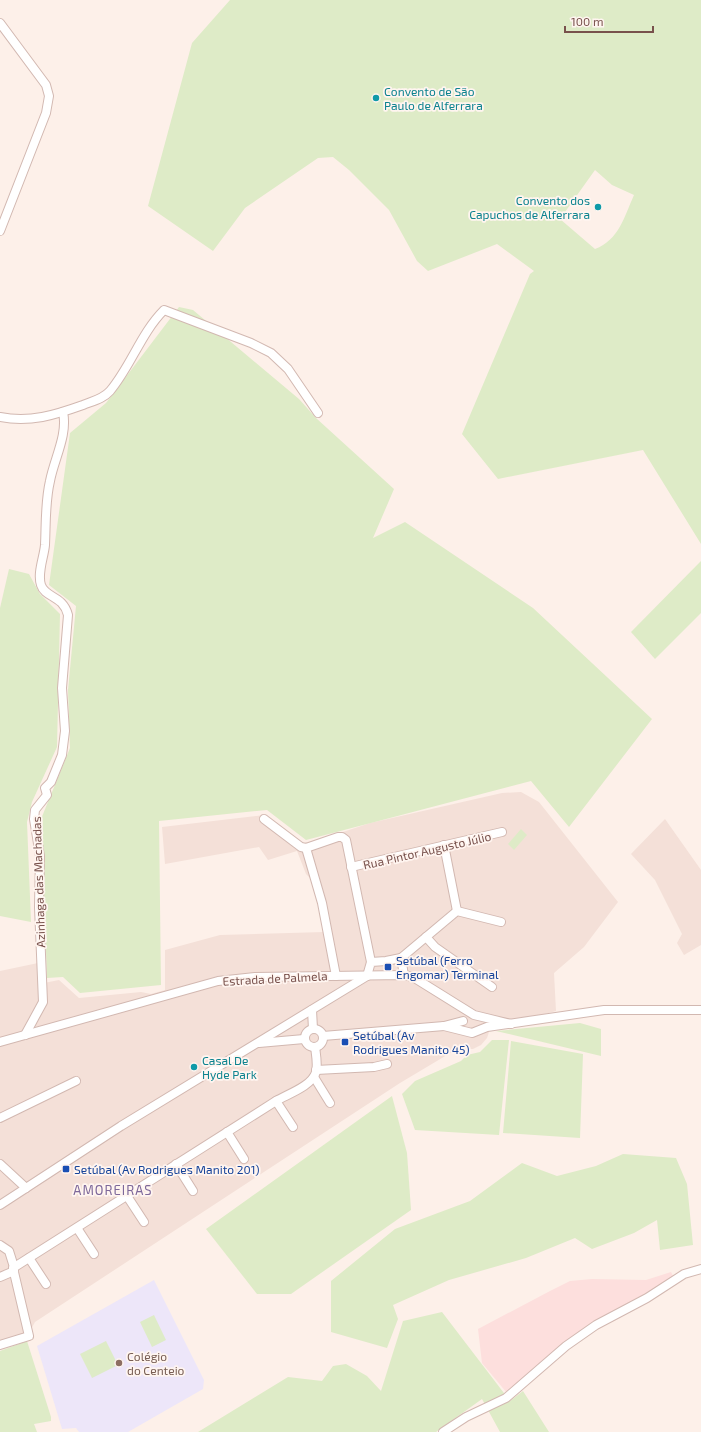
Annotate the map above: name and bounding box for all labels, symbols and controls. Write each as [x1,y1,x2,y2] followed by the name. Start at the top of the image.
[565,8,653,34] scale bar
[571,14,603,28] text: 100 m
[384,84,483,112] place label: Convento de São Paulo de Alferrara
[371,93,381,103] marker: Convento de São Paulo de Alferrara
[469,193,590,221] place label: Convento dos Capuchos de Alferrara
[593,202,603,212] marker: Convento dos Capuchos de Alferrara
[29,816,47,948] street label: Azinhaga das Machadas
[362,828,493,872] street label: Rua Pintor Augusto Júlio
[396,953,499,981] place label: Setúbal (Ferro Engomar) Terminal
[383,962,393,972] marker: Setúbal (Ferro Engomar) Terminal
[222,968,328,988] street label: Estrada de Palmela
[353,1028,470,1056] place label: Setúbal (Av Rodrigues Manito 45)
[340,1037,350,1047] marker: Setúbal (Av Rodrigues Manito 45)
[202,1053,257,1081] place label: Casal De Hyde Park
[189,1062,199,1072] marker: Casal De Hyde Park
[74,1162,260,1176] place label: Setúbal (Av Rodrigues Manito 201)
[61,1164,71,1174] marker: Setúbal (Av Rodrigues Manito 201)
[73,1182,153,1198] district label: AMOREIRAS
[127,1349,185,1377] place label: Colégio do Centeio
[114,1358,124,1368] marker: Colégio do Centeio

